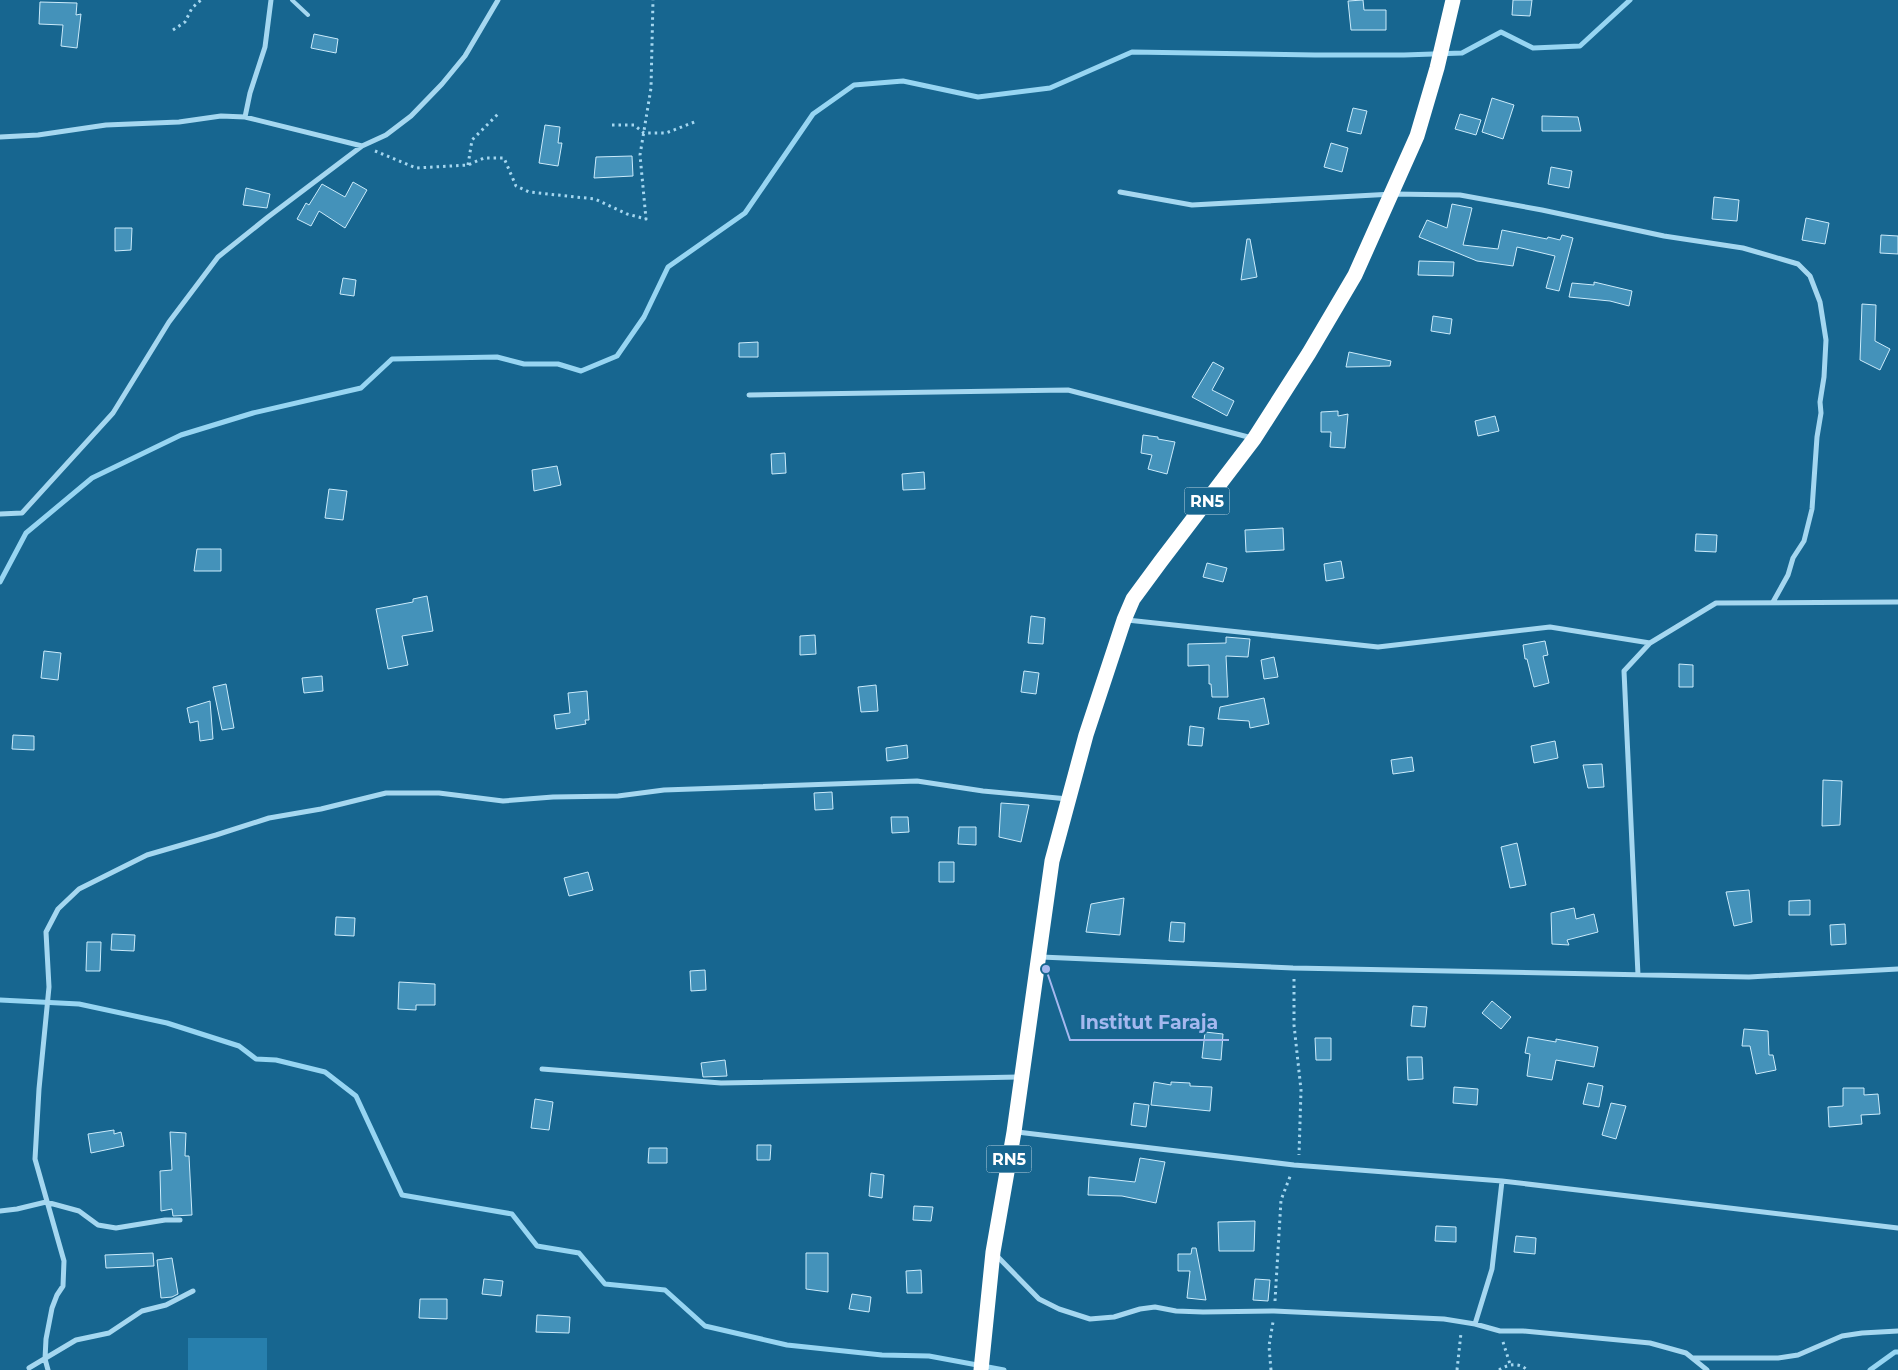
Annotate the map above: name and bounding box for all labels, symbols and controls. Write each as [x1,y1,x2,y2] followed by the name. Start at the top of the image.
[1184,488,1230,514] road number: RN5
[1070,1006,1229,1040] callout: Institut Faraja
[1080,1011,1218,1034] text: Institut Faraja
[986,1146,1032,1172] road number: RN5

